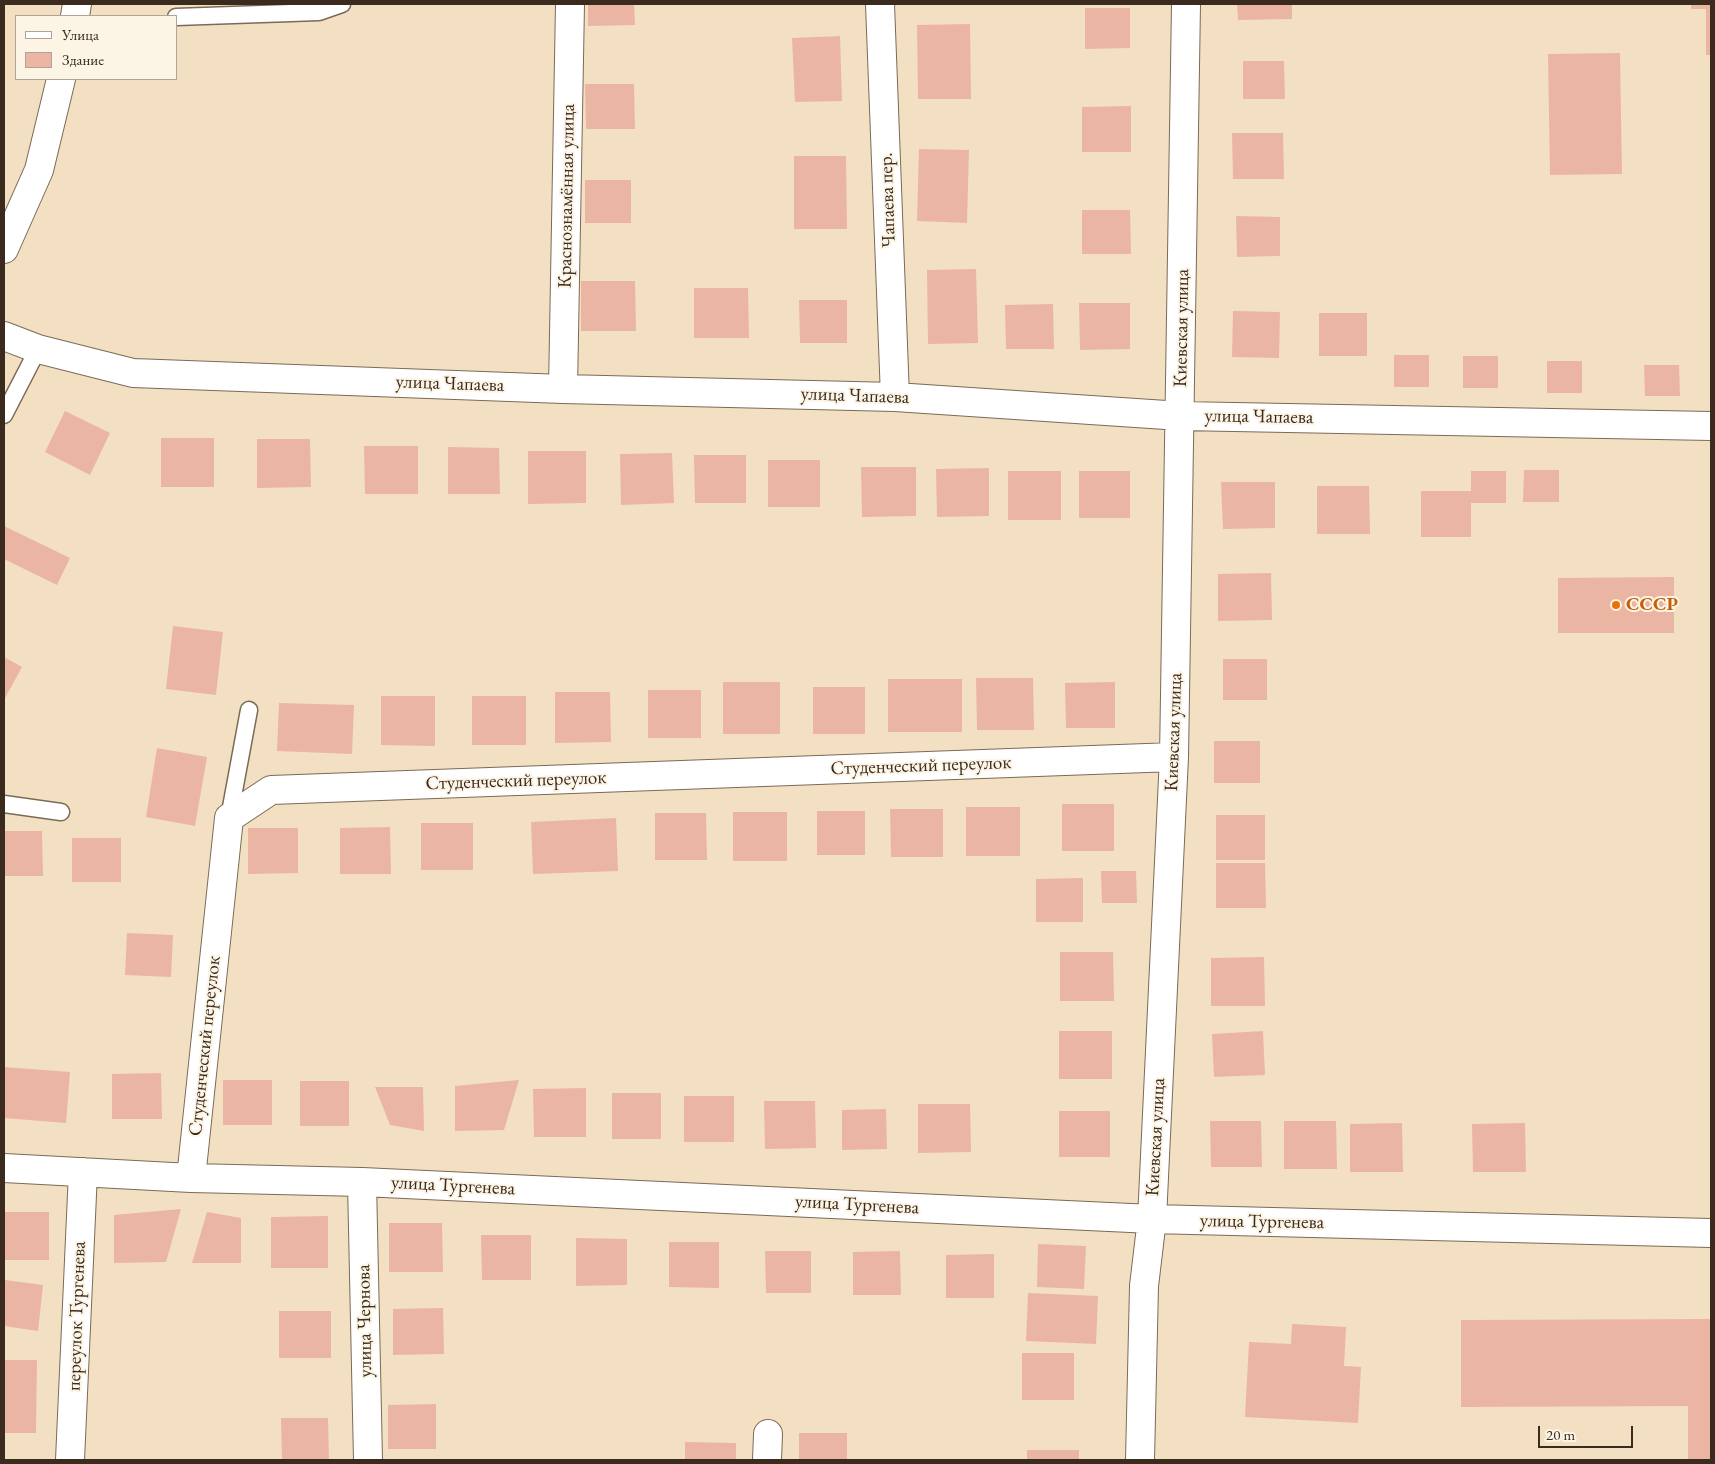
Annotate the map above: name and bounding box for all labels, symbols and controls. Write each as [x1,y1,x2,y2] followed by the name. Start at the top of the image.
[15,15,178,80] legend
[62,25,99,44] text: Улица
[62,50,104,69] text: Здание
[554,104,580,288] street label: Краснознамённая улица
[875,152,901,248] street label: Чапаева пер.
[1170,269,1194,387] street label: Киевская улица
[395,371,505,397] street label: улица Чапаева
[800,383,910,409] street label: улица Чапаева
[1204,405,1314,429] street label: улица Чапаева
[1626,594,1678,616] place label: СССР
[1610,599,1622,611] marker: СССР
[1161,672,1187,792] street label: Киевская улица
[830,751,1012,781] street label: Студенческий переулок
[425,766,607,796] street label: Студенческий переулок
[184,955,226,1137] street label: Студенческий переулок
[1142,1077,1170,1197] street label: Киевская улица
[390,1171,516,1201] street label: улица Тургенева
[794,1190,920,1220] street label: улица Тургенева
[1200,1210,1324,1234] street label: улица Тургенева
[63,1241,91,1391] street label: переулок Тургенева
[353,1264,377,1378] street label: улица Чернова
[1540,1416,1635,1448] scale bar
[1546,1425,1575,1444] text: 20 m

